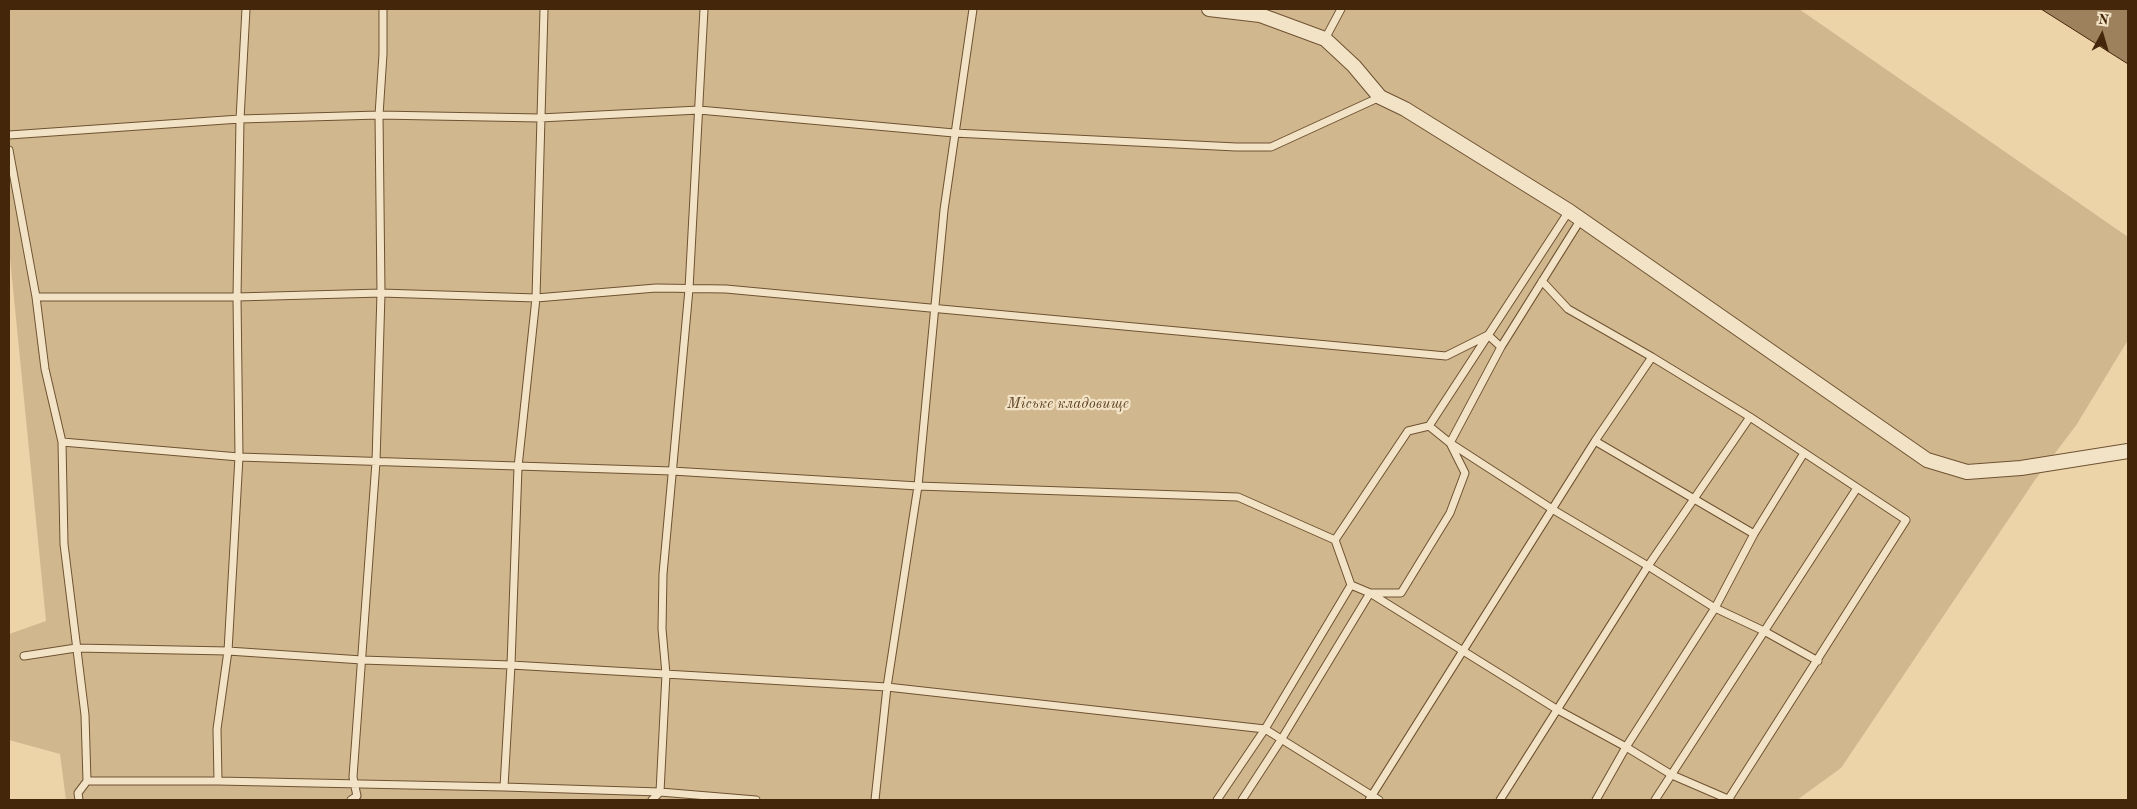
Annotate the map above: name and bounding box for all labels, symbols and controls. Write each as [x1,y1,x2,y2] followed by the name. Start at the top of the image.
[2077,10,2127,60] north arrow
[2098,13,2110,28] text: N
[1007,395,1129,413] park label: Міське кладовище

